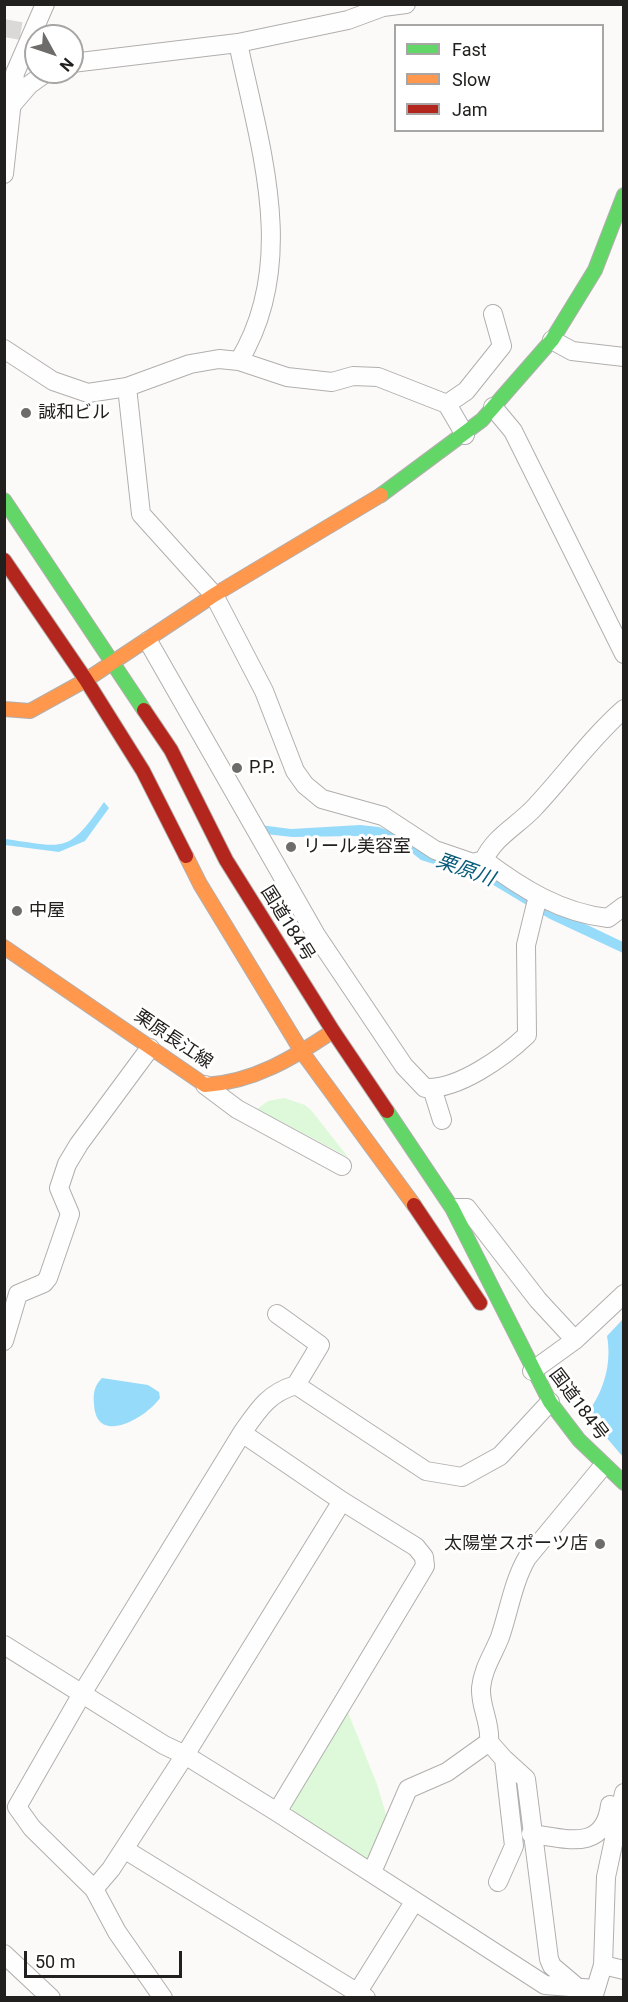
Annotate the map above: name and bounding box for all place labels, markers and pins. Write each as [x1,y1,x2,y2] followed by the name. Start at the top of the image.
[38,402,110,424] place label: 誠和ビル
[19,406,33,420] marker: 誠和ビル
[249,757,276,779] place label: P.P.
[230,761,244,775] marker: P.P.
[303,836,411,858] place label: リール美容室
[284,840,298,854] marker: リール美容室
[29,900,65,922] place label: 中屋
[10,904,24,918] marker: 中屋
[444,1533,588,1555] place label: 太陽堂スポーツ店
[593,1537,607,1551] marker: 太陽堂スポーツ店

